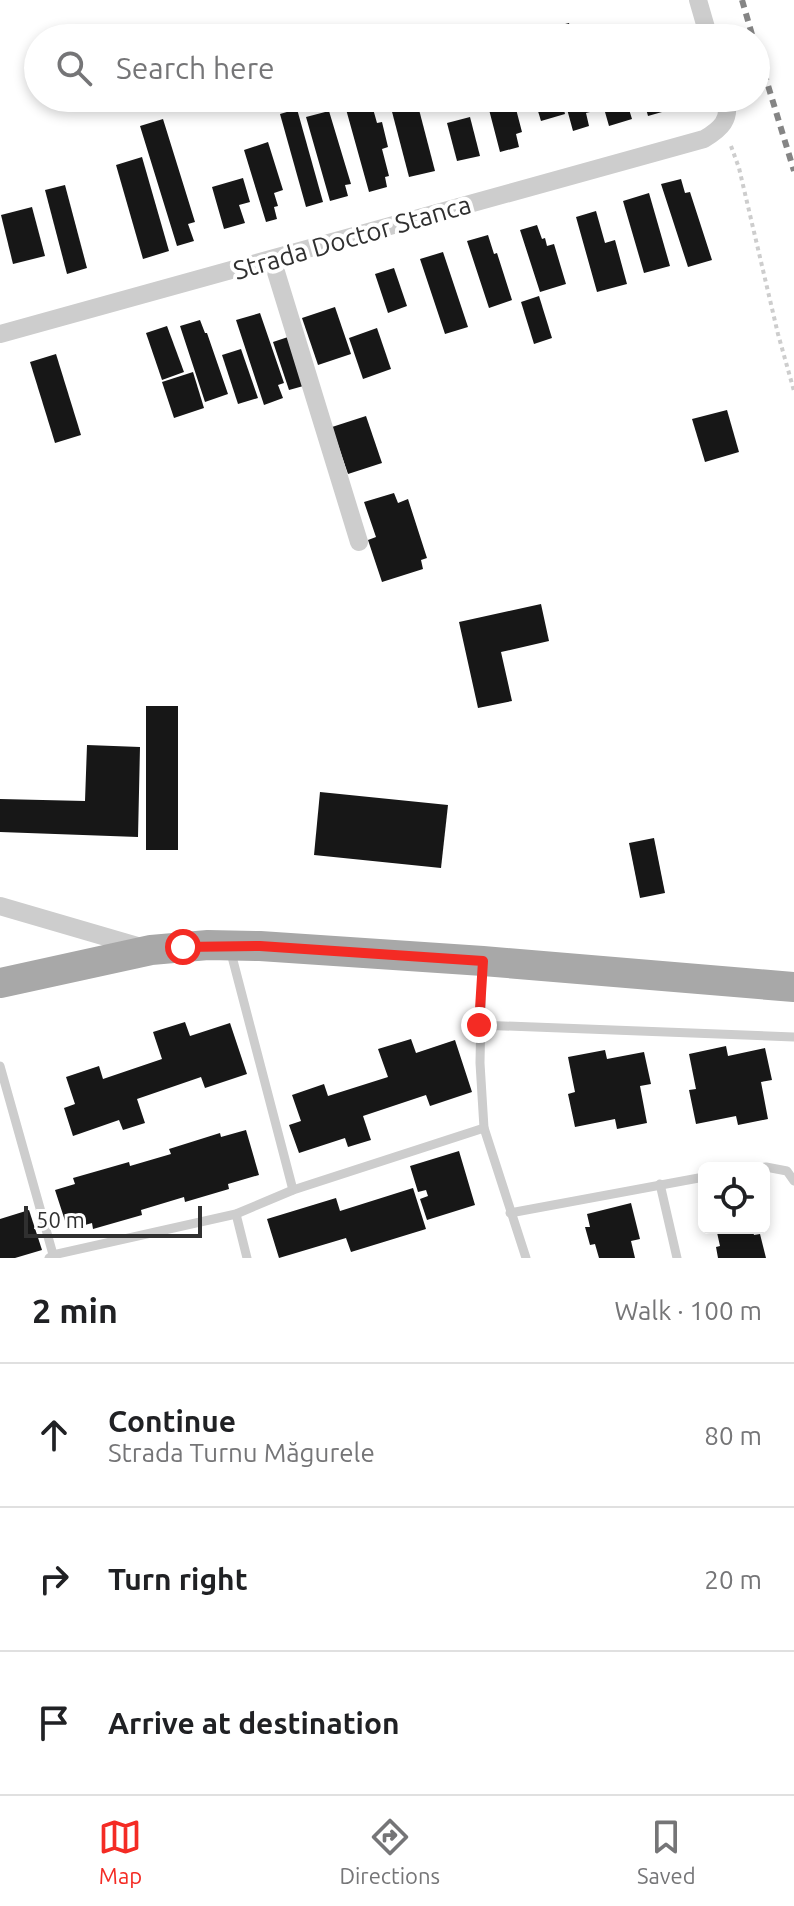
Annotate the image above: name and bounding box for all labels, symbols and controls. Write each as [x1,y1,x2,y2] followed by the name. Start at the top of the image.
[24,24,770,112] search box
[52,46,96,90] icon: search
[116,51,275,85] text: Search here
[230,189,474,285] street label: Strada Doctor Stanca
[165,929,201,965] route start
[461,1007,497,1043] route end
[698,1162,770,1234] map controls
[698,1162,770,1234] button: locate
[24,1202,202,1238] scale bar
[36,1207,85,1232] text: 50 m
[32,1291,118,1329] text: 2 min
[614,1296,762,1325] text: Walk · 100 m
[108,1404,236,1438] text: Continue
[32,1413,76,1457] icon: ahead
[704,1421,762,1450] text: 80 m
[108,1438,375,1467] text: Strada Turnu Măgurele
[32,1557,76,1601] icon: right
[108,1562,248,1596] text: Turn right
[704,1565,762,1594] text: 20 m
[32,1701,76,1745] icon: arrive
[108,1706,400,1740] text: Arrive at destination
[98,1815,142,1888] tab: Map
[339,1815,440,1888] tab: Directions
[637,1815,696,1888] tab: Saved

